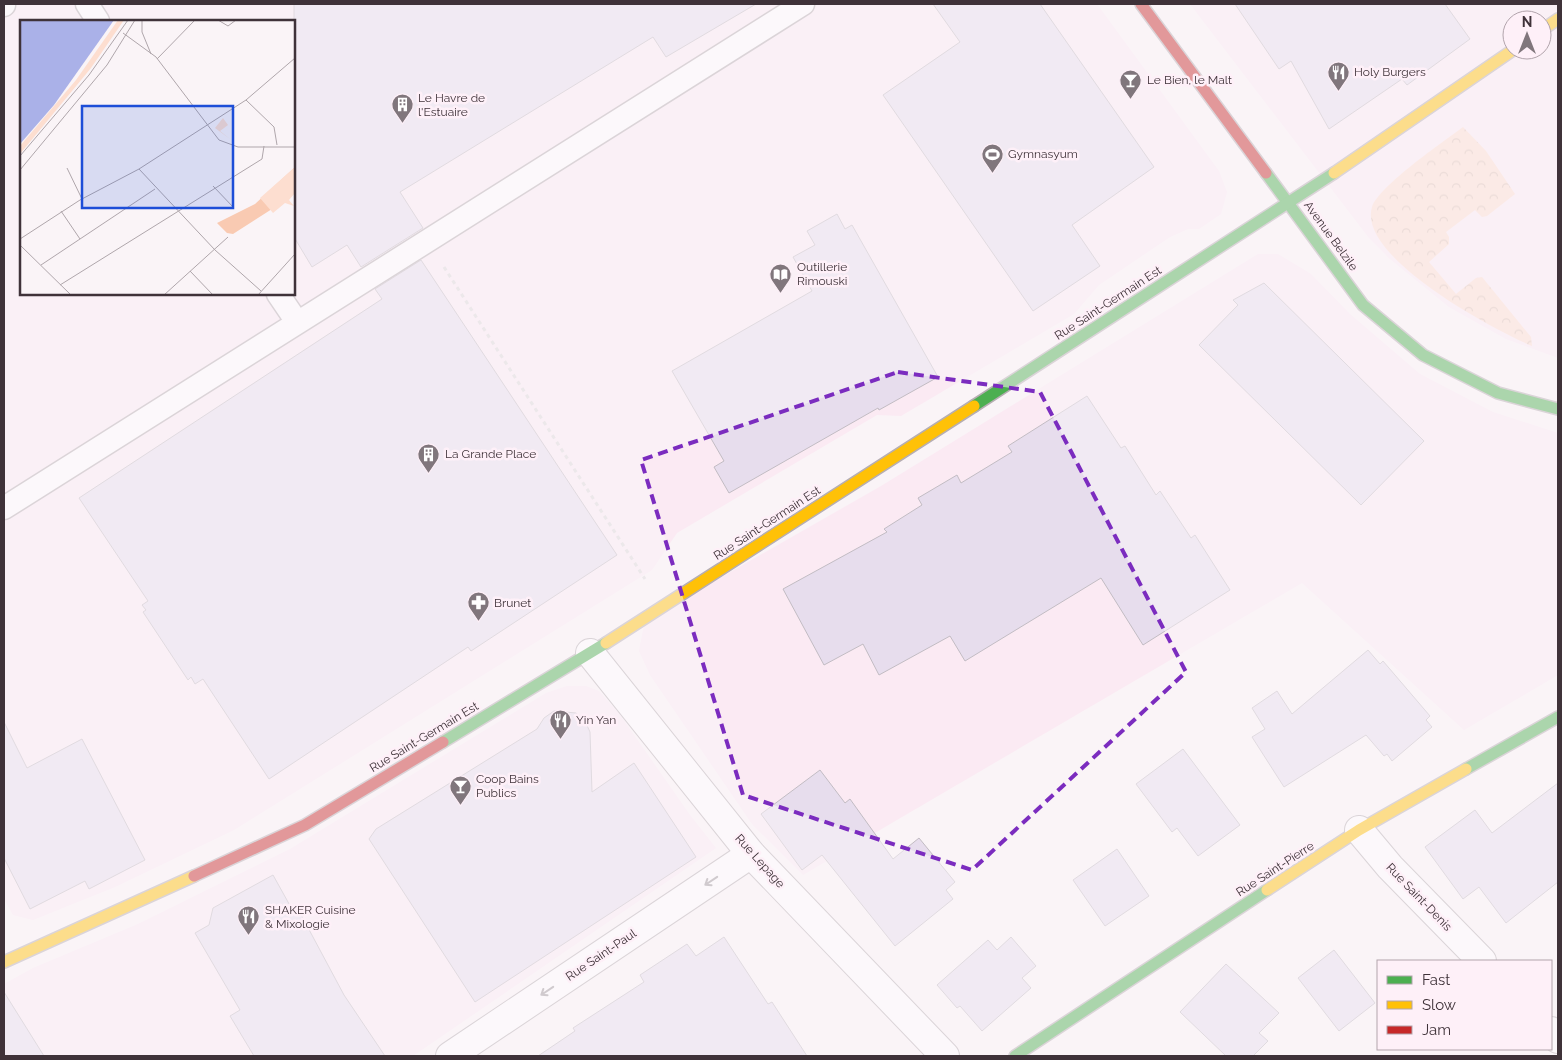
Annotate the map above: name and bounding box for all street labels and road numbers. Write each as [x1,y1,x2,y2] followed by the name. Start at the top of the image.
[1301,199,1361,273] street label: Avenue Belzile
[1052,263,1164,343] street label: Rue Saint-Germain Est
[711,483,823,563] street label: Rue Saint-Germain Est
[367,699,481,775] street label: Rue Saint-Germain Est
[732,831,788,891] street label: Rue Lepage
[1234,839,1316,899] street label: Rue Saint-Pierre
[1383,860,1455,934] street label: Rue Saint-Denis
[563,926,639,984] street label: Rue Saint-Paul

